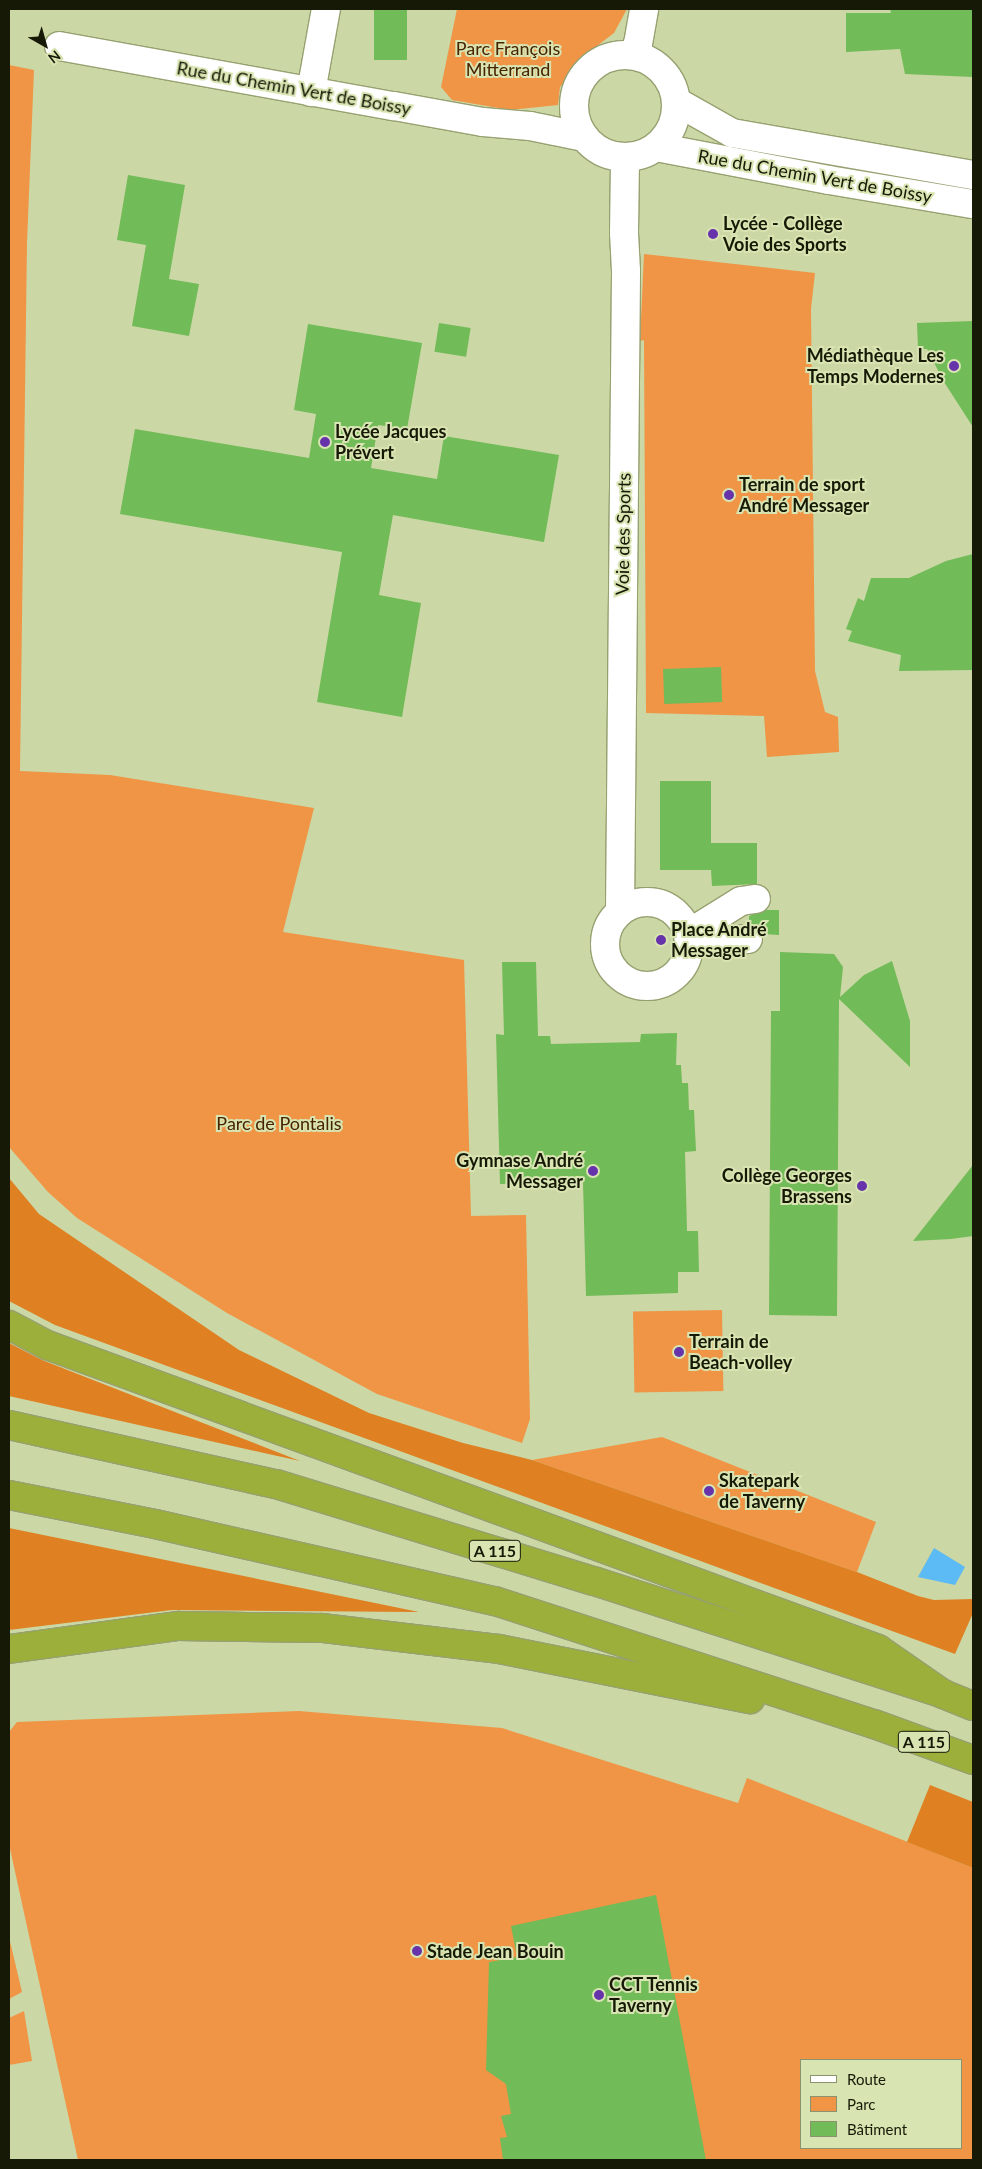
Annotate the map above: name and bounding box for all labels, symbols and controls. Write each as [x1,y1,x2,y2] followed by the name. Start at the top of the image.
[20,20,70,70] north arrow
[456,38,560,80] park label: Parc François Mitterrand
[45,47,64,67] text: N
[175,57,413,119] street label: Rue du Chemin Vert de Boissy
[696,145,934,207] street label: Rue du Chemin Vert de Boissy
[723,213,847,255] place label: Lycée - Collège Voie des Sports
[707,228,719,240] marker: Lycée - Collège Voie des Sports
[807,345,944,388] place label: Médiathèque Les Temps Modernes
[948,360,960,372] marker: Médiathèque Les Temps Modernes
[335,421,447,464] place label: Lycée Jacques Prévert
[319,436,331,448] marker: Lycée Jacques Prévert
[611,473,635,595] street label: Voie des Sports
[739,474,869,516] place label: Terrain de sport André Messager
[723,489,735,501] marker: Terrain de sport André Messager
[671,919,767,962] place label: Place André Messager
[655,934,667,946] marker: Place André Messager
[216,1112,342,1134] park label: Parc de Pontalis
[456,1150,583,1192] place label: Gymnase André Messager
[587,1165,599,1177] marker: Gymnase André Messager
[722,1165,852,1208] place label: Collège Georges Brassens
[856,1180,868,1192] marker: Collège Georges Brassens
[689,1331,792,1374] place label: Terrain de Beach-volley
[673,1346,685,1358] marker: Terrain de Beach-volley
[719,1470,806,1512] place label: Skatepark de Taverny
[703,1485,715,1497] marker: Skatepark de Taverny
[468,1538,522,1564] road number: A 115
[896,1728,952,1755] road number: A 115
[427,1940,564,1962] place label: Stade Jean Bouin
[411,1945,423,1957] marker: Stade Jean Bouin
[609,1974,699,2016] place label: CCT Tennis Taverny
[593,1989,605,2001] marker: CCT Tennis Taverny
[800,2059,962,2149] legend
[847,2070,886,2088] text: Route
[847,2095,876,2113] text: Parc
[847,2120,907,2138] text: Bâtiment

